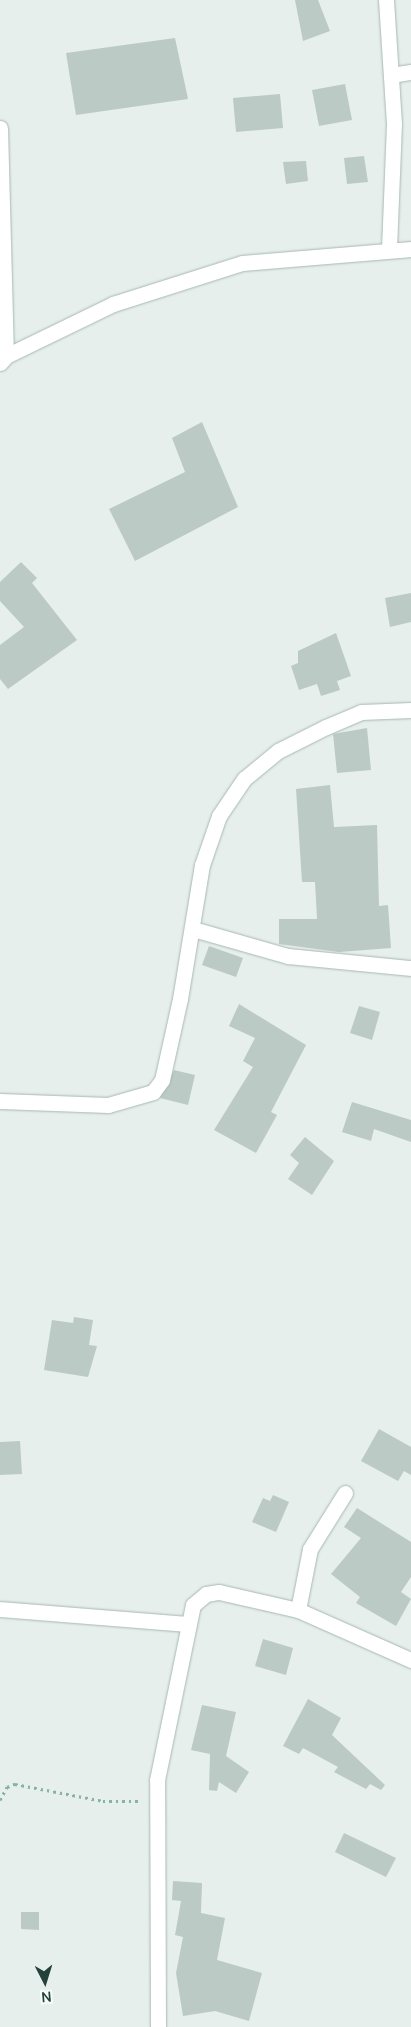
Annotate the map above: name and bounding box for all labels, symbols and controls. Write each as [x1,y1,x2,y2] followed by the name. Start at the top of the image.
[20,1957,70,2007] north arrow
[41,1988,52,2007] text: N

